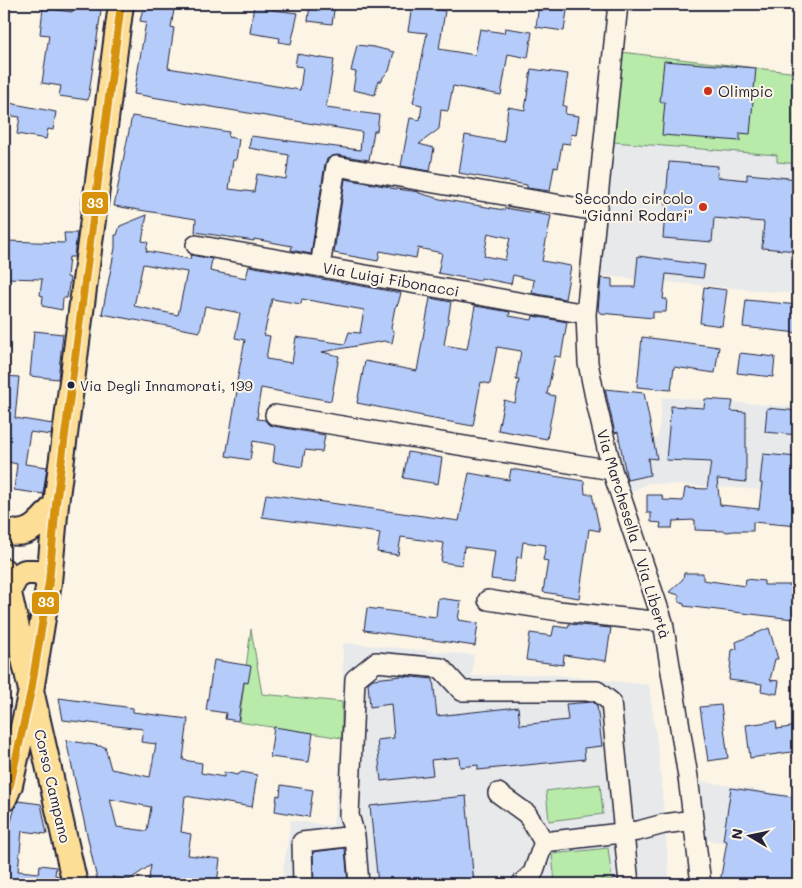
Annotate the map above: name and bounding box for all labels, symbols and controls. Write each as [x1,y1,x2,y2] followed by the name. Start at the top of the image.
[718,81,773,101] place label: Olimpic
[702,85,714,97] marker: Olimpic
[575,188,693,225] place label: Secondo circolo "Gianni Rodari"
[81,191,109,215] line badge: 33
[87,193,103,212] text: 33
[697,201,709,213] marker: Secondo circolo "Gianni Rodari"
[321,257,461,301] street label: Via Luigi Fibonacci
[80,376,253,395] place label: Via Degli Innamorati, 199
[66,380,76,390] marker: Via Degli Innamorati, 199
[593,427,675,641] street label: Via Marchesella / Via Libertà
[31,591,60,615] line badge: 33
[38,592,54,611] text: 33
[30,727,76,845] street label: Corso Campano
[724,810,774,860] north arrow
[726,827,747,841] text: N

